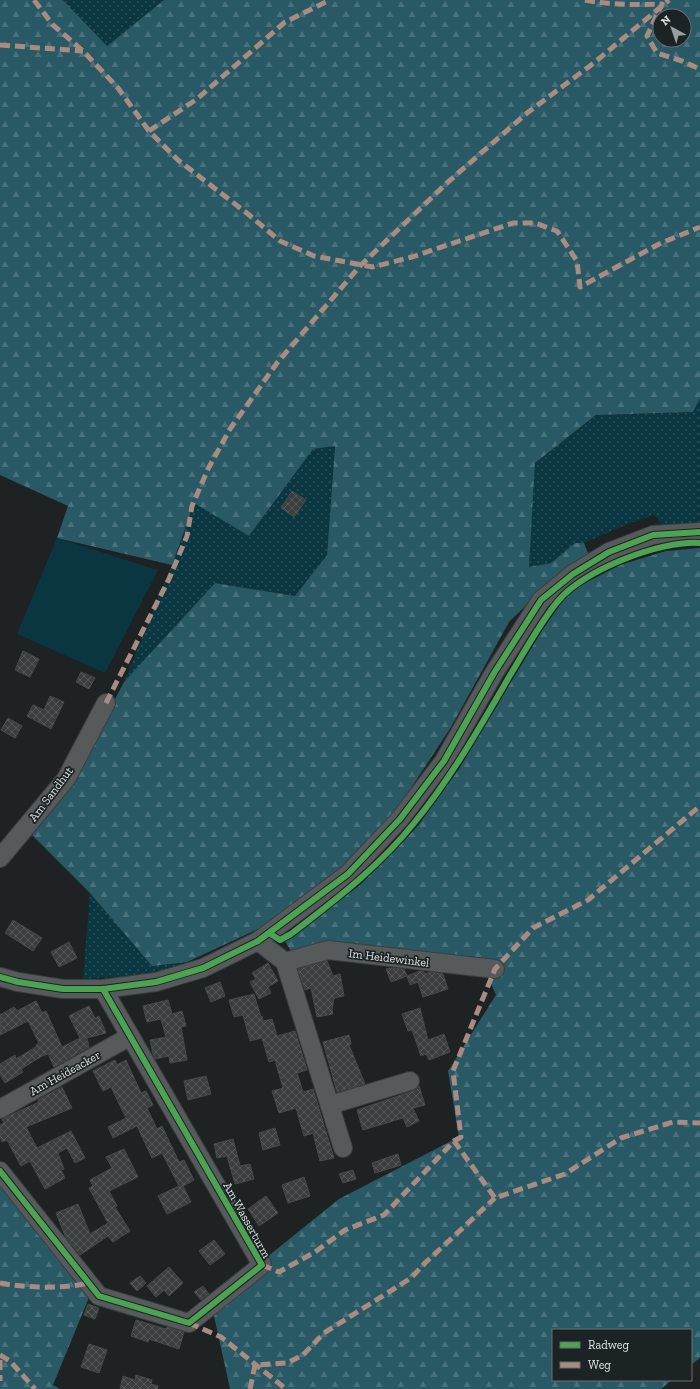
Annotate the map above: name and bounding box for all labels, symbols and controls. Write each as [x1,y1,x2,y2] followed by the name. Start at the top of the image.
[652,8,692,48] north arrow
[659,13,674,28] text: N
[26,764,76,824] street label: Am Sandhut
[348,946,430,970] street label: Im Heidewinkel
[27,1048,103,1098] street label: Am Heideacker
[220,1180,274,1261] street label: Am Wasserturm
[552,1329,692,1381] legend
[588,1338,629,1352] text: Radweg
[588,1358,611,1372] text: Weg

